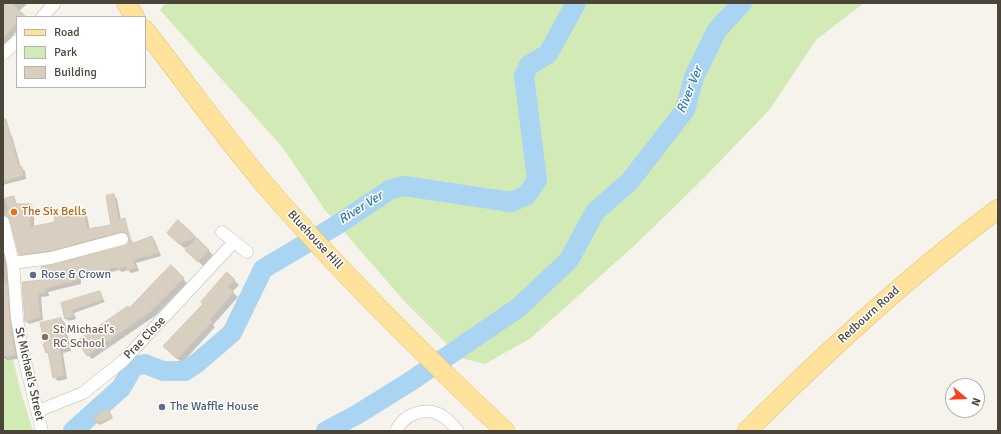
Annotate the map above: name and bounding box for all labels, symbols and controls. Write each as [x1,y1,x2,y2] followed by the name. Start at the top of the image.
[16,16,146,88] legend
[54,25,80,40] text: Road
[54,45,77,60] text: Park
[674,64,706,116] water label: River Ver
[54,65,97,80] text: Building
[336,188,386,228] water label: River Ver
[22,205,87,219] place label: The Six Bells
[9,207,19,217] marker: The Six Bells
[284,208,346,272] street label: Bluehouse Hill
[41,268,111,282] place label: Rose & Crown
[28,270,38,280] marker: Rose & Crown
[835,284,903,346] street label: Redbourn Road
[121,314,169,362] street label: Prae Close
[53,323,115,351] place label: St Michael's RC School
[11,326,47,422] street label: St Michael's Street
[40,332,50,342] marker: St Michael's RC School
[945,378,985,418] north arrow
[968,396,983,407] text: N
[170,400,259,414] place label: The Waffle House
[157,402,167,412] marker: The Waffle House

